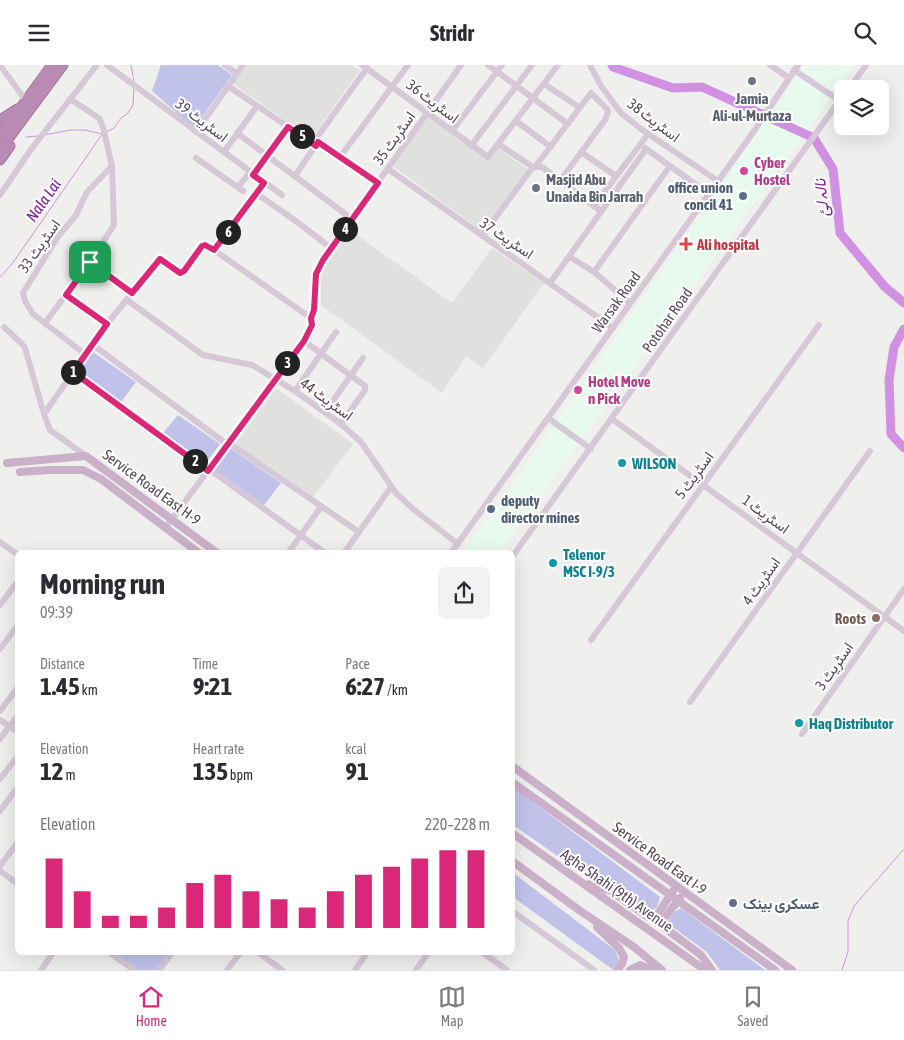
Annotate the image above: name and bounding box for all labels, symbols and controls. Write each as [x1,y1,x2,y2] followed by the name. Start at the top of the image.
[25,19,53,47] icon: menu
[851,19,879,47] icon: search
[430,20,474,46] text: Stridr
[746,75,758,87] marker: Jamia Ali-ul-Murtaza
[403,76,462,127] street label: اسٹریٹ 36
[834,80,889,135] map controls
[834,80,889,135] button: layers
[712,90,791,124] place label: Jamia Ali-ul-Murtaza
[172,95,231,146] street label: اسٹریٹ 39
[624,95,683,146] street label: اسٹریٹ 38
[370,108,419,168] street label: اسٹریٹ 35
[290,123,314,149] pin: 5
[299,128,306,144] text: 5
[754,154,791,188] place label: Cyber Hostel
[738,165,750,177] marker: Cyber Hostel
[546,171,643,205] place label: Masjid Abu Unaida Bin Jarrah
[22,175,64,225] water label: Nala Lai
[810,177,834,218] water label: نالہ لئ
[668,179,733,213] place label: office union concil 41
[530,182,542,194] marker: Masjid Abu Unaida Bin Jarrah
[737,190,749,202] marker: office union concil 41
[476,214,537,263] street label: اسٹریٹ 37
[15,216,64,276] street label: اسٹریٹ 33
[332,217,358,241] pin: 4
[216,219,240,245] pin: 6
[342,221,349,237] text: 4
[225,224,232,240] text: 6
[696,236,760,253] place label: Ali hospital
[679,237,693,251] marker: Ali hospital
[69,241,111,283] pin
[76,248,104,276] icon: arrive
[588,268,644,336] street label: Warsak Road
[639,284,695,356] street label: Potohar Road
[274,351,300,375] pin: 3
[284,355,291,371] text: 3
[60,359,86,385] pin: 1
[70,364,77,380] text: 1
[588,373,651,407] place label: Hotel Move n Pick
[297,374,357,425] street label: اسٹریٹ 44
[572,384,584,396] marker: Hotel Move n Pick
[100,446,204,528] street label: Service Road East H-9
[671,448,718,502] street label: اسٹریٹ 5
[182,449,208,473] pin: 2
[192,453,199,469] text: 2
[631,455,677,472] place label: WILSON
[616,457,628,469] marker: WILSON
[739,491,793,538] street label: اسٹریٹ 1
[501,492,580,526] place label: deputy director mines
[485,503,497,515] marker: deputy director mines
[563,546,615,580] place label: Telenor MSC I-9/3
[739,554,784,609] street label: اسٹریٹ 4
[547,557,559,569] marker: Telenor MSC I-9/3
[438,567,490,619] button: share
[40,568,165,600] text: Morning run
[40,603,73,621] text: 09:39
[835,610,867,627] place label: Roots
[870,612,882,624] marker: Roots
[812,639,857,694] street label: اسٹریٹ 3
[40,656,85,672] text: Distance
[193,656,218,672] text: Time
[345,656,370,672] text: Pace
[40,672,80,700] text: 1.45
[193,672,232,700] text: 9:21
[345,672,385,700] text: 6:27
[80,682,98,698] text: km
[385,682,408,698] text: /km
[809,715,894,732] place label: Haq Distributor
[793,717,805,729] marker: Haq Distributor
[40,741,89,757] text: Elevation
[193,741,244,757] text: Heart rate
[345,741,367,757] text: kcal
[40,757,64,785] text: 12
[193,757,228,785] text: 135
[345,757,369,785] text: 91
[64,767,76,783] text: m
[228,767,253,783] text: bpm
[40,815,95,833] text: Elevation
[425,815,490,833] text: 220–228 m
[610,818,710,898] street label: Service Road East I-9
[558,845,676,935] street label: Agha Shahi (9th) Avenue
[743,895,820,913] place label: عسکری بینک
[727,897,739,909] marker: عسکری بینک
[136,983,167,1029] tab: Home
[438,983,466,1029] tab: Map
[737,983,768,1029] tab: Saved

